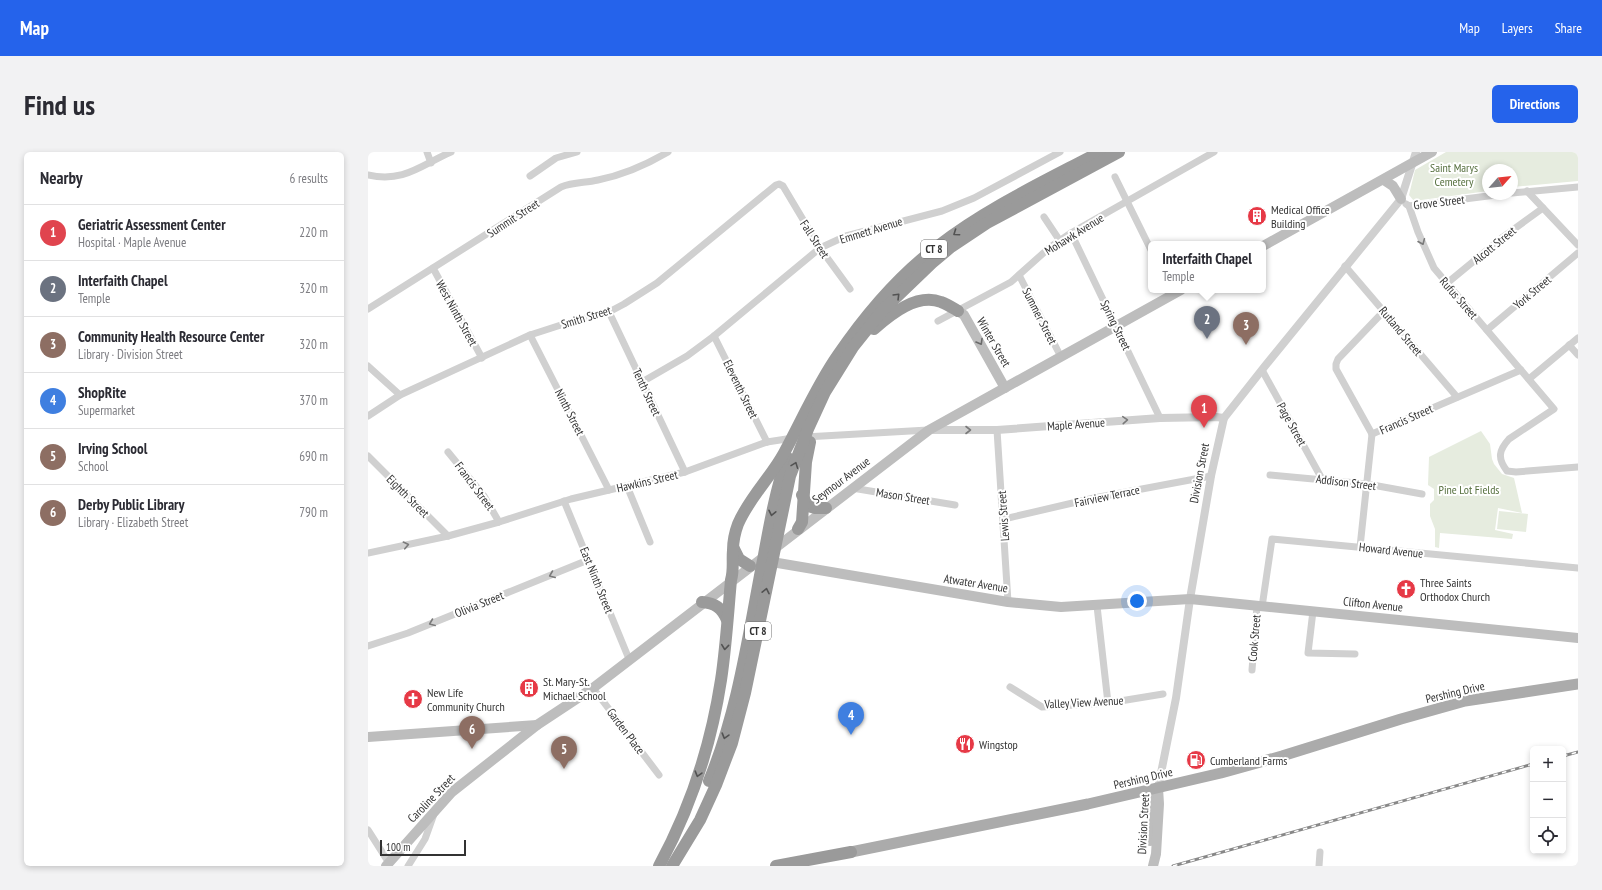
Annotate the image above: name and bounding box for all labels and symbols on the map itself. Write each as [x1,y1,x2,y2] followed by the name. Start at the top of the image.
[1430,160,1478,189] park label: Saint Marys Cemetery
[1482,164,1518,200] north arrow
[1413,191,1466,213] street label: Grove Street
[484,195,543,240] street label: Summit Street
[1271,202,1330,231] place label: Medical Office Building
[1246,205,1268,227] building icon: Medical Office Building
[1042,210,1106,258] street label: Mohawk Avenue
[838,213,904,247] street label: Emmett Avenue
[797,217,833,262] street label: Fall Street
[1469,222,1519,267] street label: Alcott Street
[954,228,961,235] one-way arrow
[1417,238,1425,246] one-way arrow
[921,240,947,258] road number: CT 8
[1510,271,1555,312] street label: York Street
[1437,274,1482,323] street label: Rufus Street
[433,278,482,349] street label: West Ninth Street
[1019,285,1061,347] street label: Summer Street
[892,293,900,301] one-way arrow
[1097,297,1135,353] street label: Spring Street
[559,302,613,332] street label: Smith Street
[1376,303,1426,359] street label: Rutland Street
[1194,306,1220,339] pin: 2
[1233,312,1259,345] pin: 3
[974,315,1015,370] street label: Winter Street
[975,338,982,345] one-way arrow
[720,357,762,421] street label: Eleventh Street
[630,366,665,419] street label: Tenth Street
[552,386,588,438] street label: Ninth Street
[1191,395,1217,428] pin: 1
[1274,400,1310,449] street label: Page Street
[1377,400,1436,437] street label: Francis Street
[1047,414,1105,434] street label: Maple Avenue
[1122,416,1128,425] one-way arrow
[965,426,971,434] one-way arrow
[1186,441,1212,504] street label: Division Street
[809,453,873,507] street label: Seymour Avenue
[452,459,498,514] street label: Francis Street
[790,461,798,468] one-way arrow
[615,467,680,495] street label: Hawkins Street
[1315,471,1378,493] street label: Addison Street
[384,472,433,521] street label: Eighth Street
[1073,482,1141,510] street label: Fairview Terrace
[1439,482,1499,497] park label: Pine Lot Fields
[875,484,932,508] street label: Mason Street
[994,490,1012,542] street label: Lewis Street
[768,510,776,516] one-way arrow
[1358,539,1424,561] street label: Howard Avenue
[403,542,409,550] one-way arrow
[577,545,617,616] street label: East Ninth Street
[549,570,556,578] one-way arrow
[943,571,1009,595] street label: Atwater Avenue
[1420,575,1490,604] place label: Three Saints Orthodox Church
[1395,578,1417,600] church icon: Three Saints Orthodox Church
[452,587,506,621] street label: Olivia Street
[761,588,769,595] one-way arrow
[1127,591,1147,611] your location
[1342,593,1404,615] street label: Clifton Avenue
[1244,613,1264,662] street label: Cook Street
[428,619,435,627] one-way arrow
[745,622,771,640] road number: CT 8
[720,644,729,650] one-way arrow
[543,674,606,703] place label: St. Mary-St. Michael School
[518,677,540,699] building icon: St. Mary-St. Michael School
[1424,678,1486,706] street label: Pershing Drive
[427,685,505,714] place label: New Life Community Church
[402,688,424,710] church icon: New Life Community Church
[1043,692,1124,712] street label: Valley View Avenue
[838,702,864,735] pin: 4
[604,705,648,757] street label: Garden Place
[459,716,485,749] pin: 6
[721,732,730,739] one-way arrow
[954,733,976,755] restaurant icon: Wingstop
[551,736,577,769] pin: 5
[979,737,1018,752] place label: Wingstop
[1185,749,1207,771] fuel station icon: Cumberland Farms
[1210,753,1287,768] place label: Cumberland Farms
[1112,764,1174,792] street label: Pershing Drive
[404,770,458,825] street label: Caroline Street
[695,771,703,777] one-way arrow
[1134,793,1152,855] street label: Division Street
[380,838,466,857] scale bar

